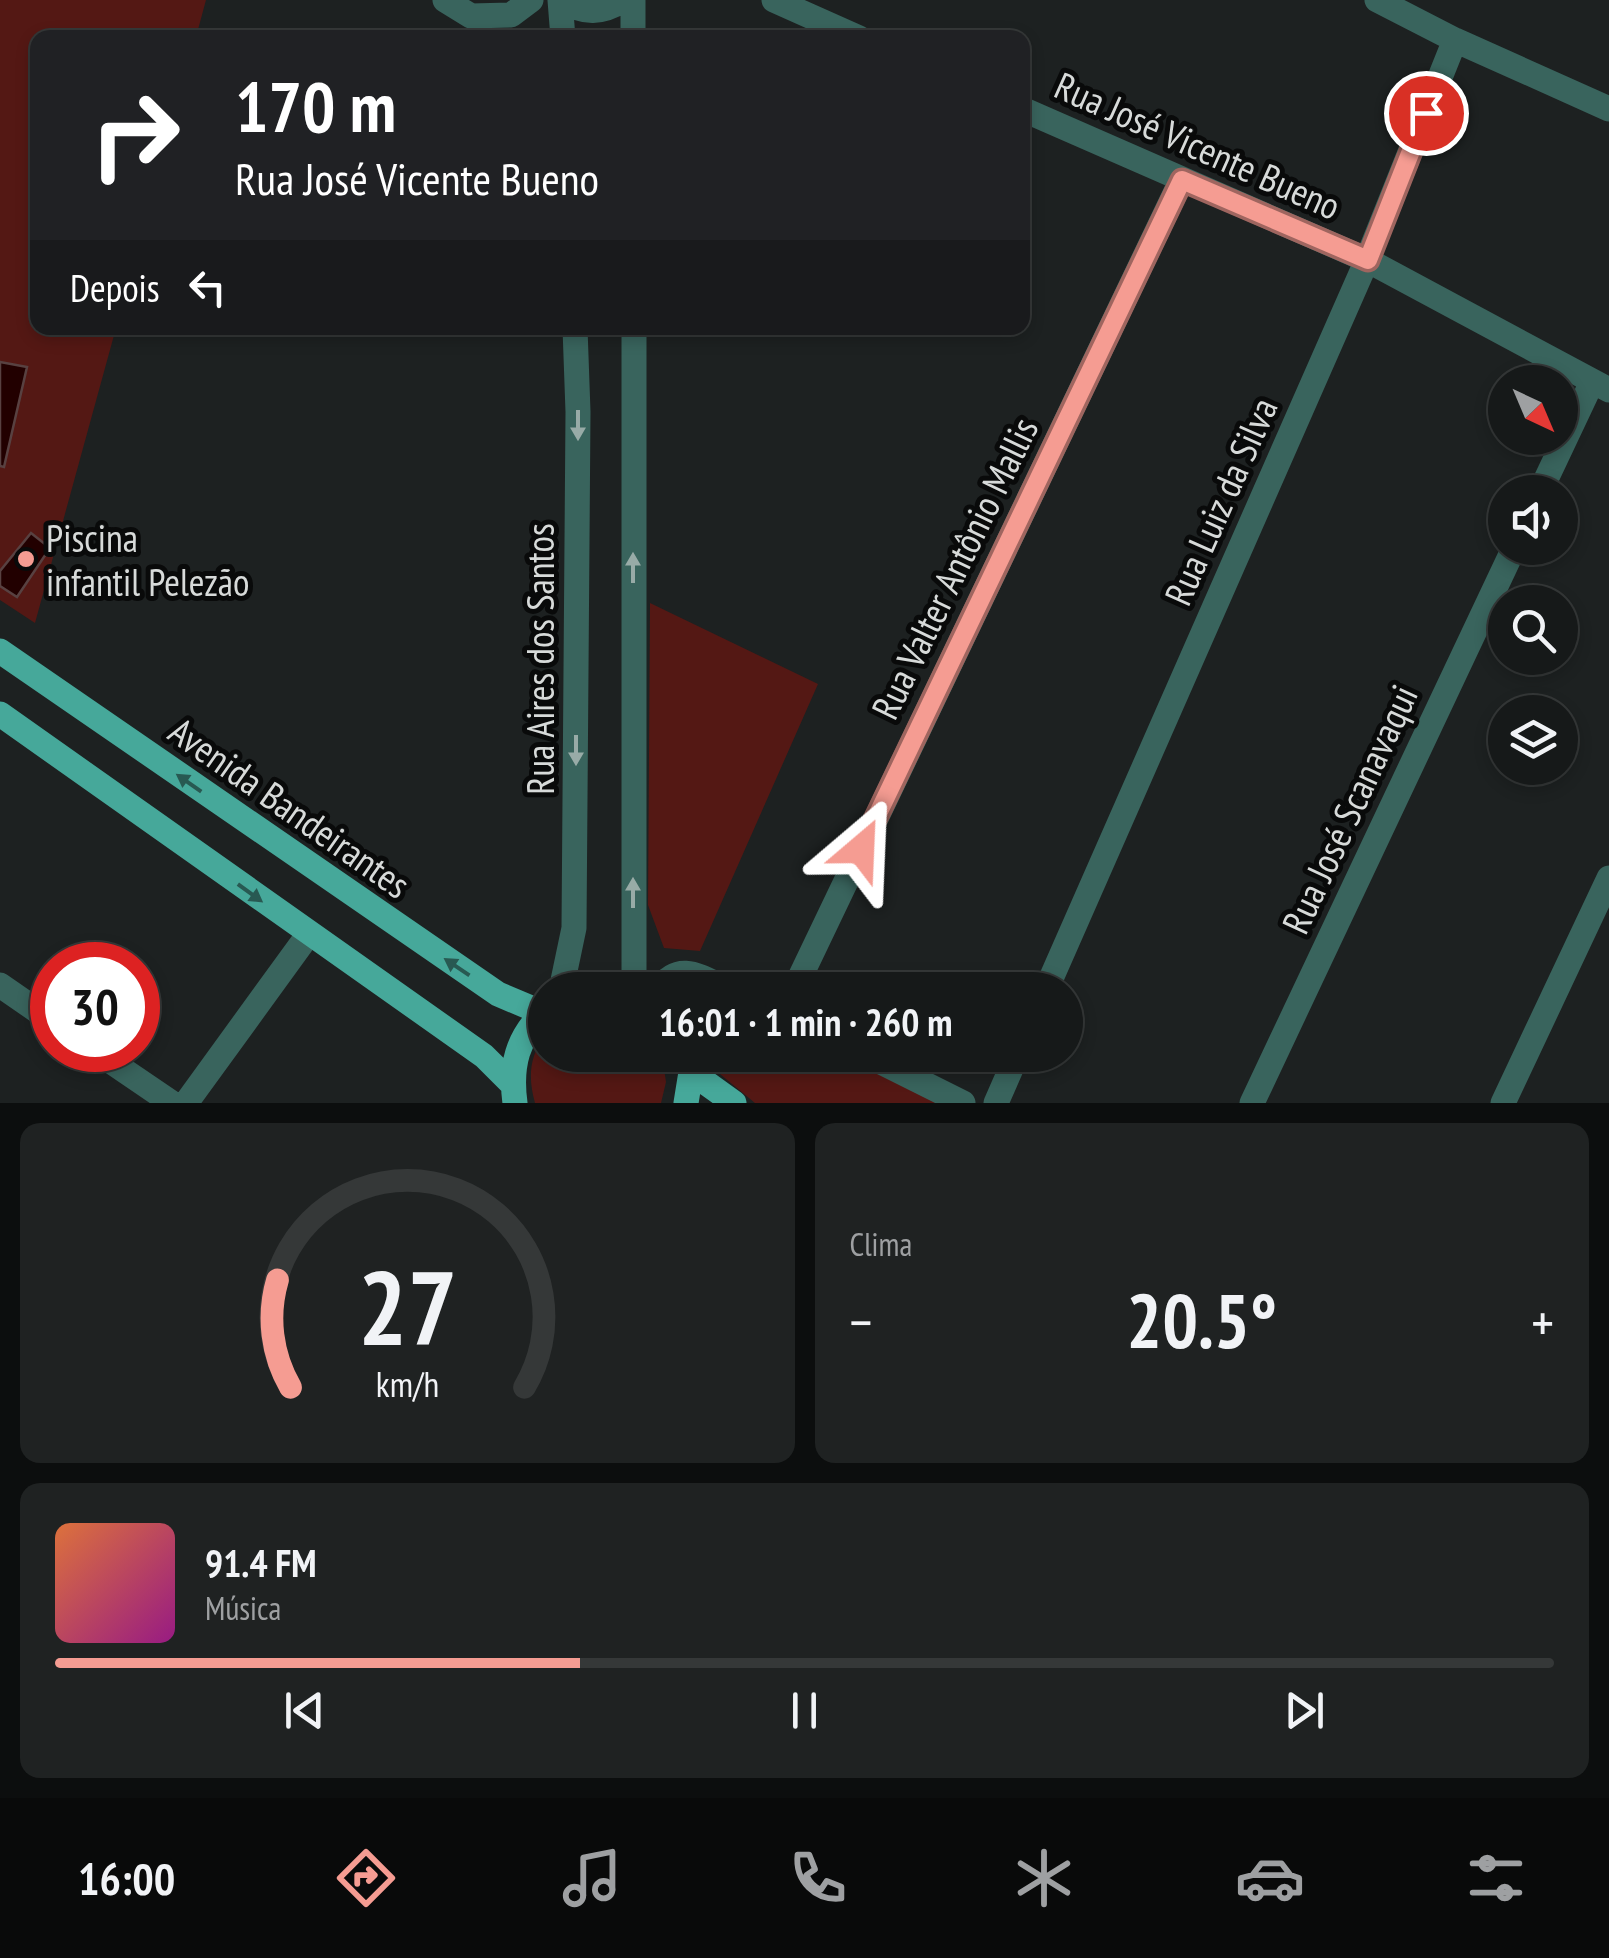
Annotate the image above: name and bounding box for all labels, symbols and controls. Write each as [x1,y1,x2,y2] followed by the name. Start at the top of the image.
[1048,60,1348,230] street label: Rua José Vicente Bueno
[235,61,396,151] text: 170 m
[70,70,200,200] icon: right
[1384,71,1469,156] pin
[1399,86,1454,141] icon: arrive
[235,149,599,207] text: Rua José Vicente Bueno
[180,260,235,315] icon: left
[70,263,160,312] text: Depois
[1488,365,1578,455] north arrow
[1488,365,1578,785] map controls
[1153,390,1287,612] street label: Rua Luiz da Silva
[570,409,586,441] one-way arrow
[860,409,1048,727] street label: Rua Valter Antônio Mallis
[1488,475,1578,565] button: sound
[46,513,249,606] place label: Piscina infantil Pelezão
[515,523,564,795] street label: Rua Aires dos Santos
[15,548,37,570] marker: Piscina infantil Pelezão
[625,551,641,583] one-way arrow
[1488,585,1578,675] button: search
[1270,677,1428,941] street label: Rua José Scanavaqui
[1488,695,1578,785] button: layers
[160,706,420,908] street label: Avenida Bandeirantes
[567,734,583,766] one-way arrow
[176,774,203,793] one-way arrow
[809,797,913,901] position arrow
[625,876,641,908] one-way arrow
[237,883,263,902] one-way arrow
[30,942,160,1072] speed limit sign: 30
[443,958,471,977] one-way arrow
[659,997,952,1046] text: 16:01 · 1 min · 260 m
[850,1223,912,1265] text: Clima
[358,1239,457,1374] text: 27
[1126,1272,1277,1369] text: 20.5°
[850,1286,872,1357] text: −
[1531,1286,1554,1357] text: +
[376,1361,439,1407] text: km/h
[205,1538,317,1587] text: 91.4 FM
[205,1587,281,1629] text: Música
[277,1683,332,1738] icon: previous
[777,1683,832,1738] icon: pause
[1277,1683,1332,1738] icon: next
[331,1843,401,1913] icon: directions
[557,1843,627,1913] icon: music
[783,1843,853,1913] icon: phone
[1009,1843,1079,1913] icon: climate
[1235,1843,1305,1913] icon: car
[1461,1843,1531,1913] icon: filters
[78,1849,175,1907] text: 16:00

